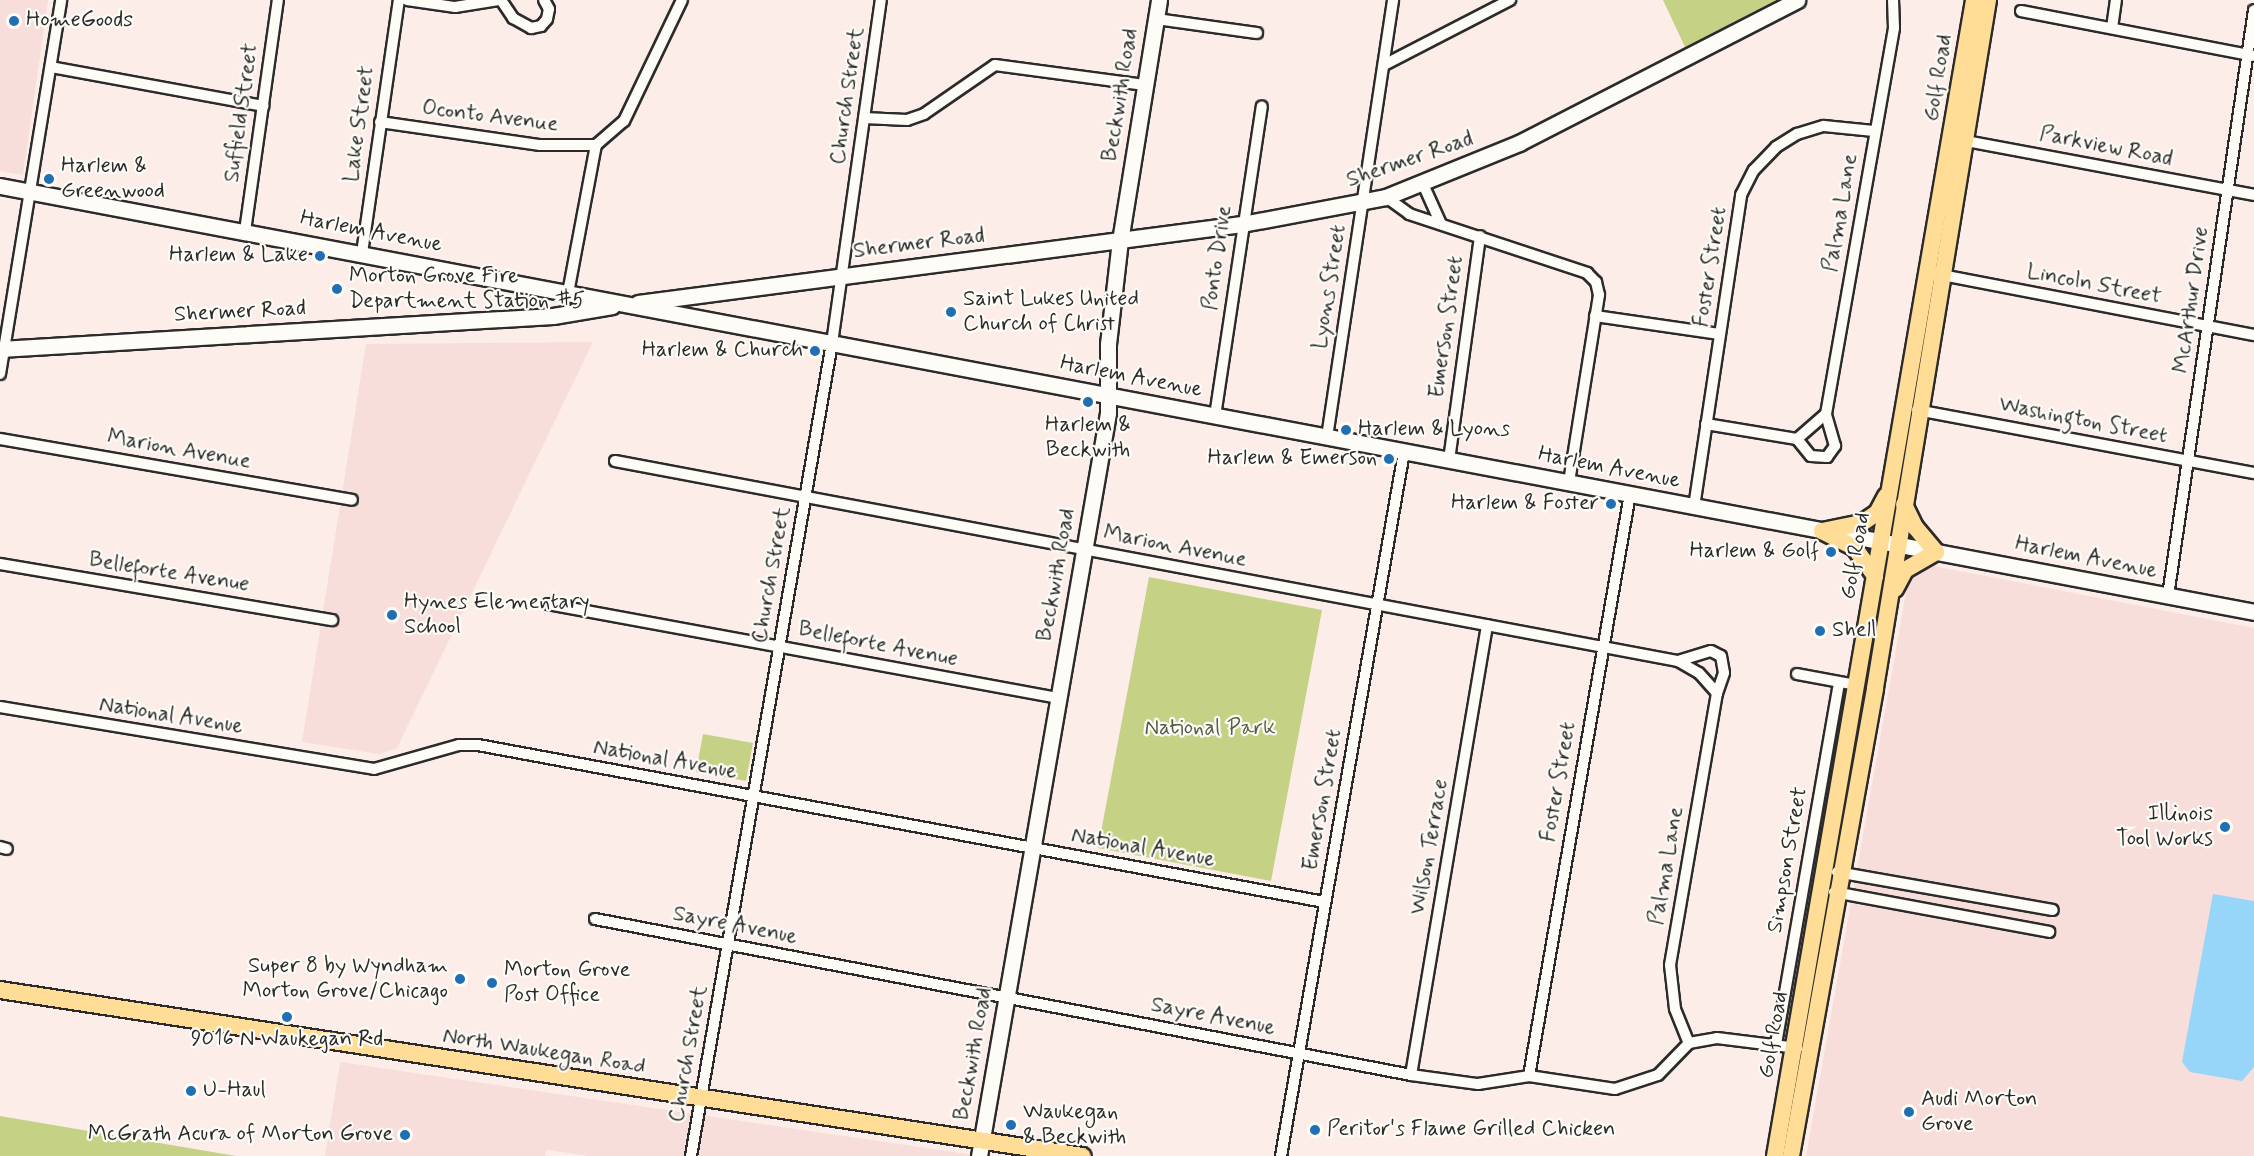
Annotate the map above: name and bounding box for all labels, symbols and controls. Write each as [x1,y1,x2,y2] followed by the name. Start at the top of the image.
[26,8,133,34] place label: HomeGoods
[7,14,21,28] marker: HomeGoods
[825,26,871,166] street label: Church Street
[1097,26,1145,164] street label: Beckwith Road
[1919,33,1959,123] street label: Golf Road
[219,42,265,184] street label: Suffield Street
[339,65,381,183] street label: Lake Street
[420,96,560,138] street label: Oconto Avenue
[2038,121,2174,173] street label: Parkview Road
[1344,126,1476,194] street label: Shermer Road
[61,153,165,204] place label: Harlem & Greenwood
[1818,153,1864,273] street label: Palma Lane
[42,172,56,186] marker: Harlem & Greenwood
[1688,203,1734,331] street label: Foster Street
[1198,204,1238,312] street label: Ponto Drive
[299,205,443,259] street label: Harlem Avenue
[1307,221,1353,353] street label: Lyons Street
[852,223,986,265] street label: Shermer Road
[2169,226,2215,374] street label: McArthur Drive
[169,243,308,269] place label: Harlem & Lake
[313,249,327,263] marker: Harlem & Lake
[1424,253,1470,401] street label: Emerson Street
[2025,259,2163,311] street label: Lincoln Street
[349,263,583,314] place label: Morton Grove Fire Department Station #5
[330,282,344,296] marker: Morton Grove Fire Department Station #5
[963,286,1140,338] place label: Saint Lukes United Church of Christ
[174,295,306,329] street label: Shermer Road
[944,305,958,319] marker: Saint Lukes United Church of Christ
[642,338,803,364] place label: Harlem & Church
[808,344,822,358] marker: Harlem & Church
[1059,350,1203,404] street label: Harlem Avenue
[1995,391,2171,451] street label: Washington Street
[1081,395,1095,409] marker: Harlem & Beckwith
[1045,412,1131,464] place label: Harlem & Beckwith
[1358,417,1510,443] place label: Harlem & Lyons
[1339,423,1353,437] marker: Harlem & Lyons
[105,424,253,476] street label: Marion Avenue
[1537,441,1681,495] street label: Harlem Avenue
[1208,446,1377,472] place label: Harlem & Emerson
[1382,452,1396,466] marker: Harlem & Emerson
[1451,491,1599,517] place label: Harlem & Foster
[1604,497,1618,511] marker: Harlem & Foster
[747,505,797,645] street label: Church Street
[1032,506,1082,644] street label: Beckwith Road
[1835,510,1877,602] street label: Golf Road
[1101,520,1249,574] street label: Marion Avenue
[2014,531,2158,585] street label: Harlem Avenue
[1689,539,1819,565] place label: Harlem & Golf
[1824,545,1838,559] marker: Harlem & Golf
[86,547,252,599] street label: Belleforte Avenue
[404,589,593,640] place label: Hynes Elementary School
[385,608,399,622] marker: Hynes Elementary School
[795,616,961,674] street label: Belleforte Avenue
[1832,618,1876,644] place label: Shell
[1813,624,1827,638] marker: Shell
[94,691,248,741] street label: National Avenue
[1147,716,1273,742] park label: National Park
[1535,718,1583,846] street label: Foster Street
[1297,726,1349,874] street label: Emerson Street
[588,734,742,786] street label: National Avenue
[1405,779,1455,915] street label: Wilson Terrace
[1762,785,1814,935] street label: Simpson Street
[2114,801,2213,852] place label: Illinois Tool Works
[1644,806,1690,926] street label: Palma Lane
[2218,820,2232,834] marker: Illinois Tool Works
[1066,822,1220,874] street label: National Avenue
[669,901,801,951] street label: Sayre Avenue
[239,953,448,1004] place label: Super 8 by Wyndham Morton Grove/Chicago
[504,957,630,1008] place label: Morton Grove Post Office
[453,972,467,986] marker: Super 8 by Wyndham Morton Grove/Chicago
[485,976,499,990] marker: Morton Grove Post Office
[664,984,714,1124] street label: Church Street
[949,985,999,1123] street label: Beckwith Road
[1753,989,1795,1081] street label: Golf Road
[1147,992,1279,1042] street label: Sayre Avenue
[280,1010,294,1024] marker: 9016 N Waukegan Rd
[442,1023,646,1081] street label: North Waukegan Road
[189,1027,385,1053] place label: 9016 N Waukegan Rd
[203,1078,266,1104] place label: U-Haul
[184,1084,198,1098] marker: U-Haul
[1921,1086,2031,1138] place label: Audi Morton Grove
[1023,1099,1126,1150] place label: Waukegan & Beckwith
[1902,1105,1916,1119] marker: Audi Morton Grove
[1327,1117,1619,1143] place label: Peritor's Flame Grilled Chicken
[1004,1118,1018,1132] marker: Waukegan & Beckwith
[94,1122,393,1148] place label: McGrath Acura of Morton Grove
[1308,1123,1322,1137] marker: Peritor's Flame Grilled Chicken
[398,1128,412,1142] marker: McGrath Acura of Morton Grove

